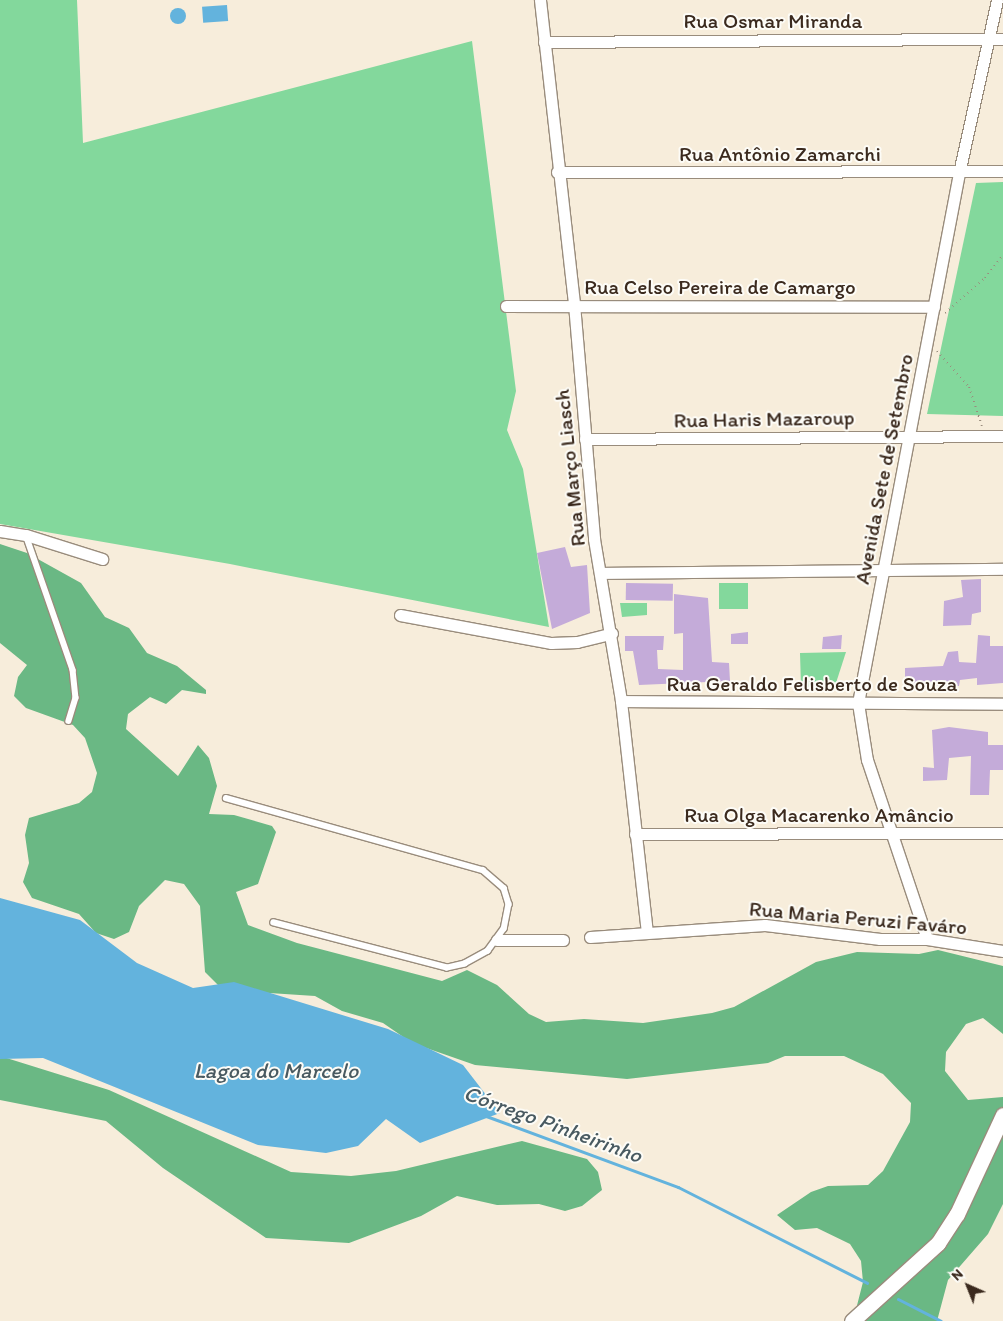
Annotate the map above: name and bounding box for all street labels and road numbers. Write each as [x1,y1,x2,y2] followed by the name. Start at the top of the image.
[684,8,862,34] street label: Rua Osmar Miranda
[679,141,881,167] street label: Rua Antônio Zamarchi
[585,274,855,300] street label: Rua Celso Pereira de Camargo
[849,352,919,586] street label: Avenida Sete de Setembro
[549,389,591,547] street label: Rua Março Liasch
[673,405,855,433] street label: Rua Haris Mazaroup
[667,671,957,697] street label: Rua Geraldo Felisberto de Souza
[684,802,954,828] street label: Rua Olga Macarenko Amâncio
[749,896,967,940] street label: Rua Maria Peruzi Faváro

